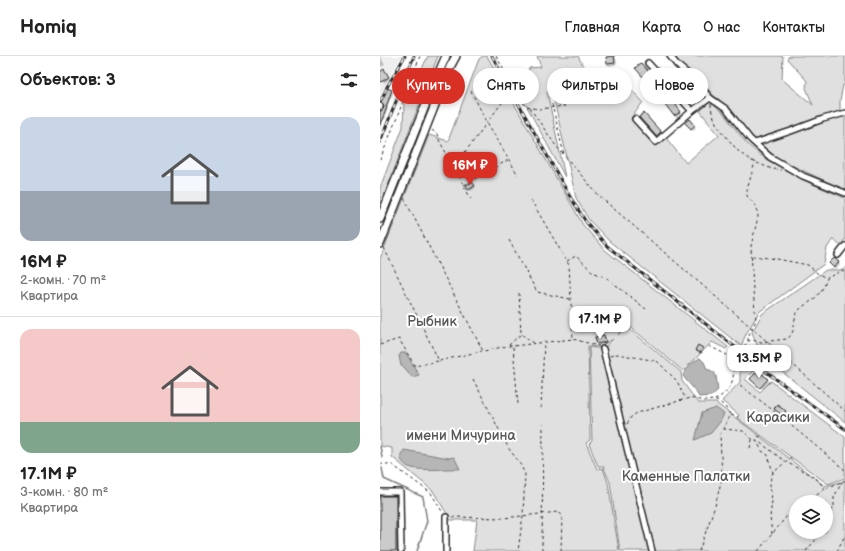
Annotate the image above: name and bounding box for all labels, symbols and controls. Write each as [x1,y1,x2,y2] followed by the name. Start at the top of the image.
[20,16,77,39] text: Homiq
[565,19,620,36] text: Главная
[642,19,681,36] text: Карта
[703,19,740,36] text: О нас
[762,19,825,36] text: Контакты
[392,68,465,104] chip: Купить
[473,68,539,104] chip: Снять
[547,68,632,104] chip: Фильтры
[640,68,708,104] chip: Новое
[338,69,360,91] icon: filters
[20,70,116,90] text: Объектов: 3
[154,143,226,215] icon: home
[442,152,498,186] pin: 16M ₽
[452,157,488,173] text: 16M ₽
[20,252,67,272] text: 16M ₽
[20,272,106,288] text: 2-комн. · 70 m²
[20,288,78,304] text: Квартира
[563,306,637,340] pin: 17.1M ₽
[578,311,622,327] text: 17.1M ₽
[407,313,457,330] park label: Рыбник
[722,345,796,379] pin: 13.5M ₽
[736,350,782,366] text: 13.5M ₽
[154,355,226,427] icon: home
[746,409,810,426] park label: Карасики
[406,427,516,444] park label: имени Мичурина
[20,464,77,484] text: 17.1M ₽
[622,468,750,485] park label: Каменные Палатки
[20,484,108,500] text: 3-комн. · 80 m²
[789,495,833,539] map controls
[789,495,833,539] button: layers
[20,500,78,516] text: Квартира

